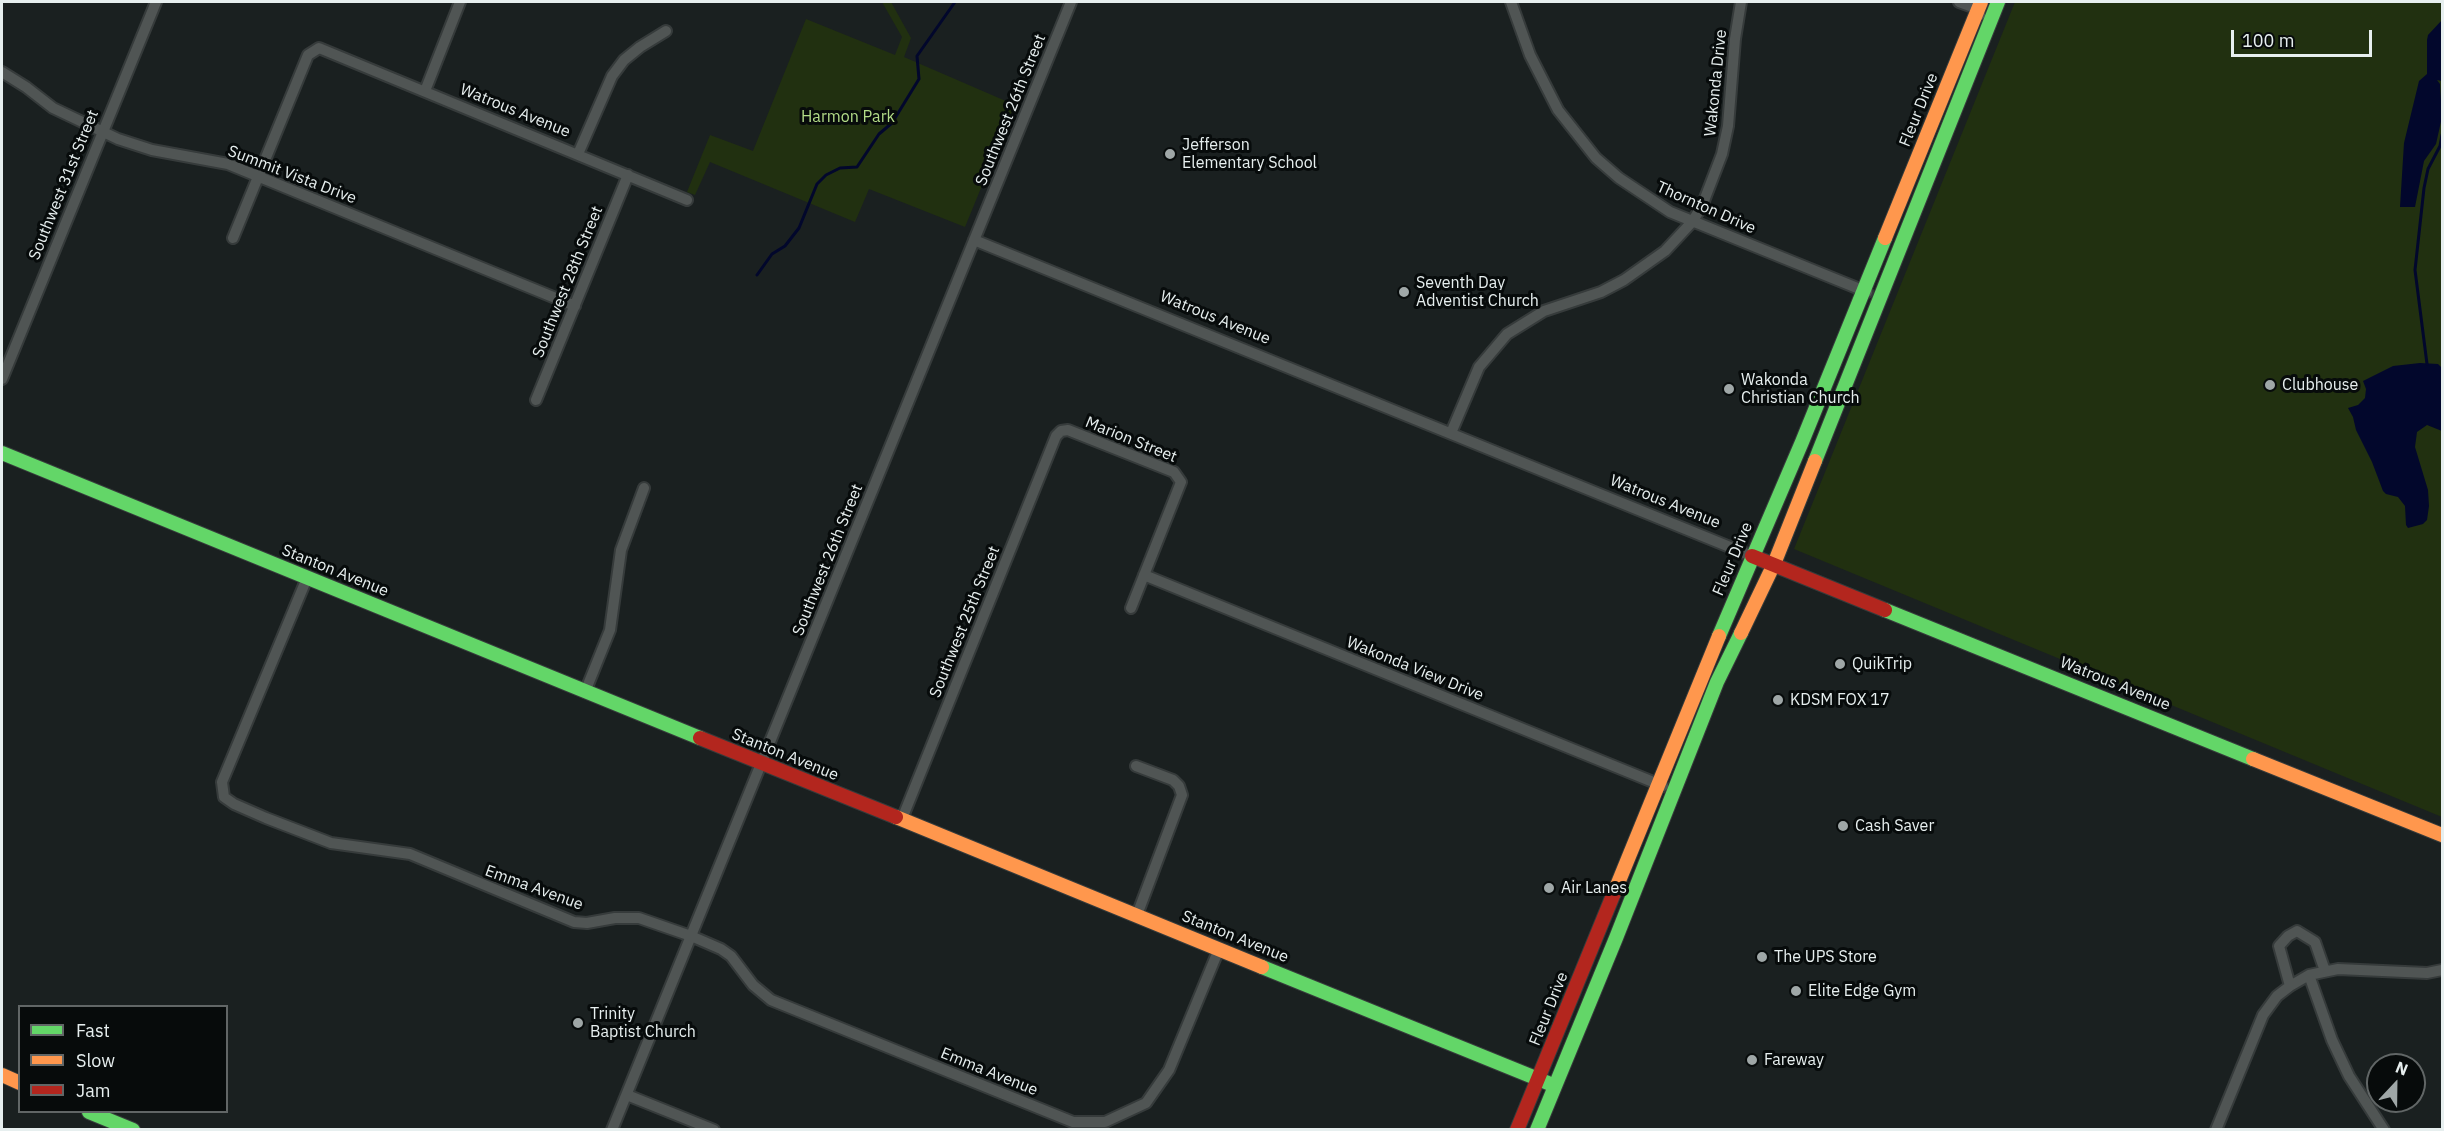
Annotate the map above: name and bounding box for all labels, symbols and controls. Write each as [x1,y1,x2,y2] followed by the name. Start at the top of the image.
[2234,18,2375,56] scale bar
[1701,28,1731,138] street label: Wakonda Drive
[2242,29,2294,52] text: 100 m
[972,31,1050,189] street label: Southwest 26th Street
[1895,70,1943,150] street label: Fleur Drive
[457,80,573,142] street label: Watrous Avenue
[25,107,103,263] street label: Southwest 31st Street
[801,107,895,127] park label: Harmon Park
[1182,135,1317,173] place label: Jefferson Elementary School
[225,142,359,208] street label: Summit Vista Drive
[1163,147,1177,161] marker: Jefferson Elementary School
[1653,178,1759,238] street label: Thornton Drive
[529,203,607,361] street label: Southwest 28th Street
[1416,273,1539,311] place label: Seventh Day Adventist Church
[1397,285,1411,299] marker: Seventh Day Adventist Church
[1157,287,1273,349] street label: Watrous Avenue
[1741,370,1860,408] place label: Wakonda Christian Church
[2282,375,2358,395] place label: Clubhouse
[2263,378,2277,392] marker: Clubhouse
[1722,382,1736,396] marker: Wakonda Christian Church
[1082,413,1180,467] street label: Marion Street
[1607,471,1723,533] street label: Watrous Avenue
[789,481,867,639] street label: Southwest 26th Street
[1709,519,1757,599] street label: Fleur Drive
[279,541,391,601] street label: Stanton Avenue
[926,543,1004,701] street label: Southwest 25th Street
[1344,633,1486,705] street label: Wakonda View Drive
[2057,653,2173,715] street label: Watrous Avenue
[1852,654,1912,674] place label: QuikTrip
[1833,657,1847,671] marker: QuikTrip
[1790,690,1889,710] place label: KDSM FOX 17
[1771,693,1785,707] marker: KDSM FOX 17
[729,725,841,785] street label: Stanton Avenue
[1855,816,1934,836] place label: Cash Saver
[1836,819,1850,833] marker: Cash Saver
[482,861,586,915] street label: Emma Avenue
[1561,878,1627,898] place label: Air Lanes
[1542,881,1556,895] marker: Air Lanes
[1179,907,1291,967] street label: Stanton Avenue
[1774,947,1877,967] place label: The UPS Store
[1755,950,1769,964] marker: The UPS Store
[1525,969,1573,1049] street label: Fleur Drive
[1808,981,1916,1001] place label: Elite Edge Gym
[1789,984,1803,998] marker: Elite Edge Gym
[590,1004,696,1042] place label: Trinity Baptist Church
[18,1005,228,1113] legend
[571,1016,585,1030] marker: Trinity Baptist Church
[76,1019,110,1042] text: Fast
[938,1044,1040,1100] street label: Emma Avenue
[76,1049,115,1072] text: Slow
[1764,1050,1824,1070] place label: Fareway
[1745,1053,1759,1067] marker: Fareway
[2366,1053,2426,1113] north arrow
[2393,1057,2411,1080] text: N
[76,1079,111,1102] text: Jam

